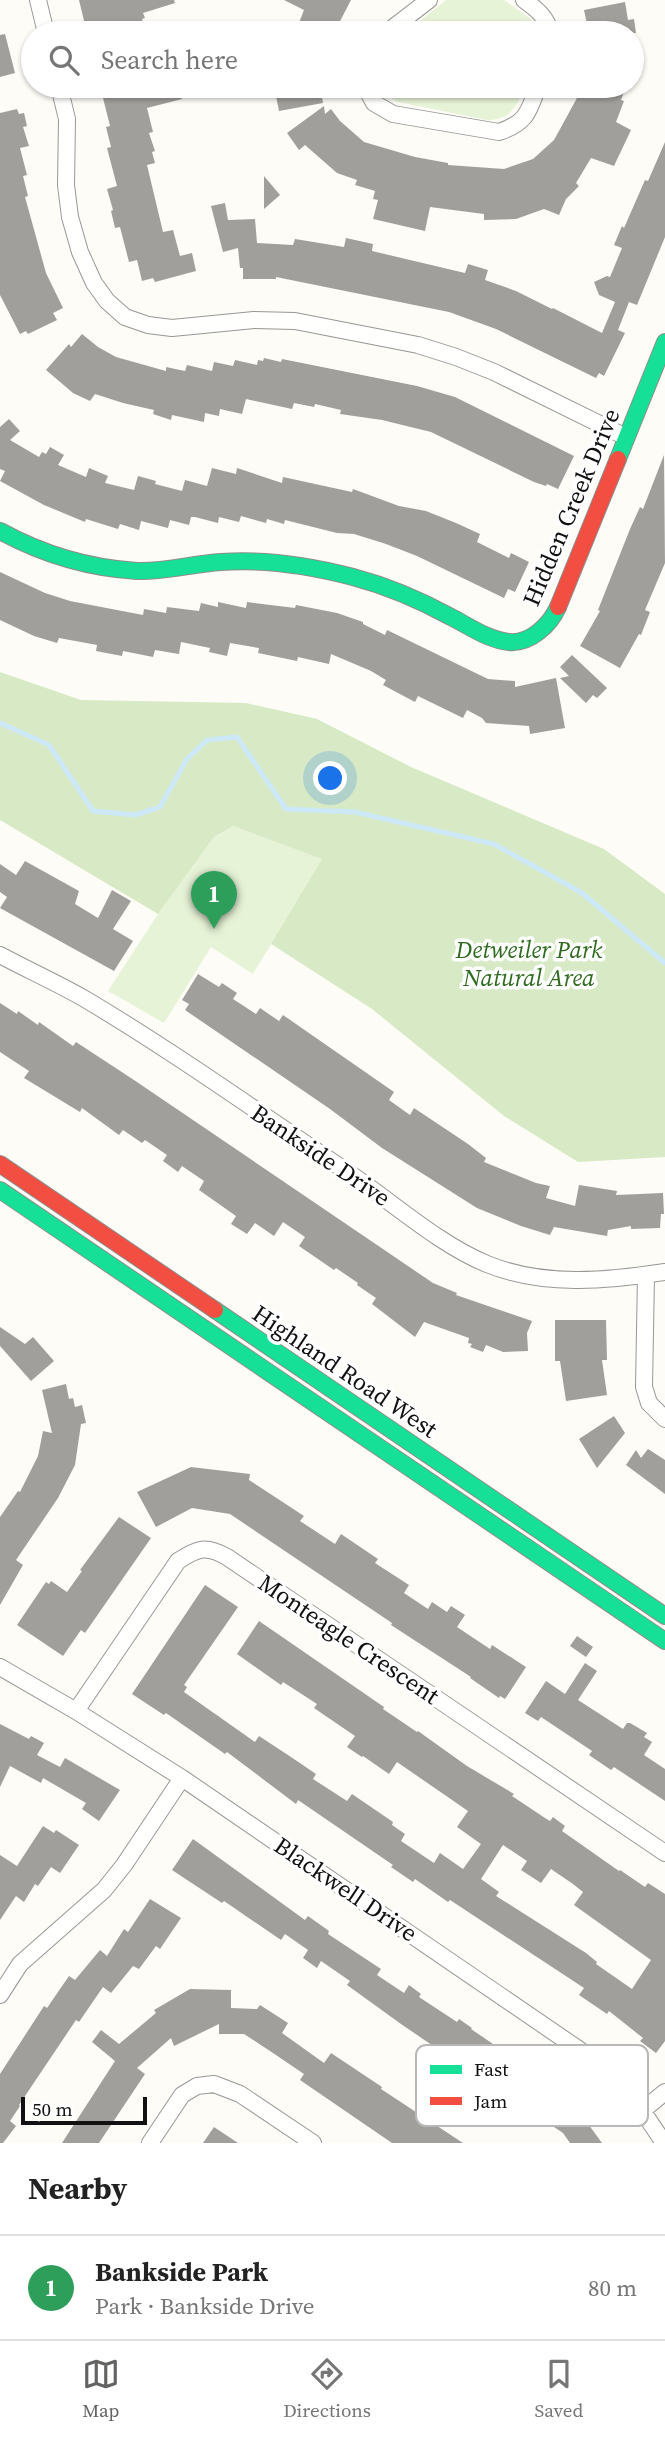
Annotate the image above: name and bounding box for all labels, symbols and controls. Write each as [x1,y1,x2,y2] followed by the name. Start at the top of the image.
[21,21,644,98] search box
[45,41,83,79] icon: search
[101,42,238,78] text: Search here
[514,403,628,611] street label: Hidden Creek Drive
[313,761,347,795] your location
[191,871,237,929] pin: 1
[455,933,603,994] park label: Detweiler Park Natural Area
[245,1096,397,1214] street label: Bankside Drive
[246,1297,444,1445] street label: Highland Road West
[252,1566,446,1712] street label: Monteagle Crescent
[268,1829,424,1949] street label: Blackwell Drive
[416,2045,648,2126] legend
[474,2056,509,2082] text: Fast
[473,2088,507,2114] text: Jam
[21,2094,147,2126] scale bar
[32,2096,73,2122] text: 50 m
[28,2168,127,2209] text: Nearby
[95,2254,268,2290] text: Bankside Park
[45,2272,57,2304] text: 1
[588,2272,637,2304] text: 80 m
[95,2290,315,2322] text: Park · Bankside Drive
[82,2355,120,2423] tab: Map
[283,2355,371,2423] tab: Directions
[535,2355,583,2423] tab: Saved

